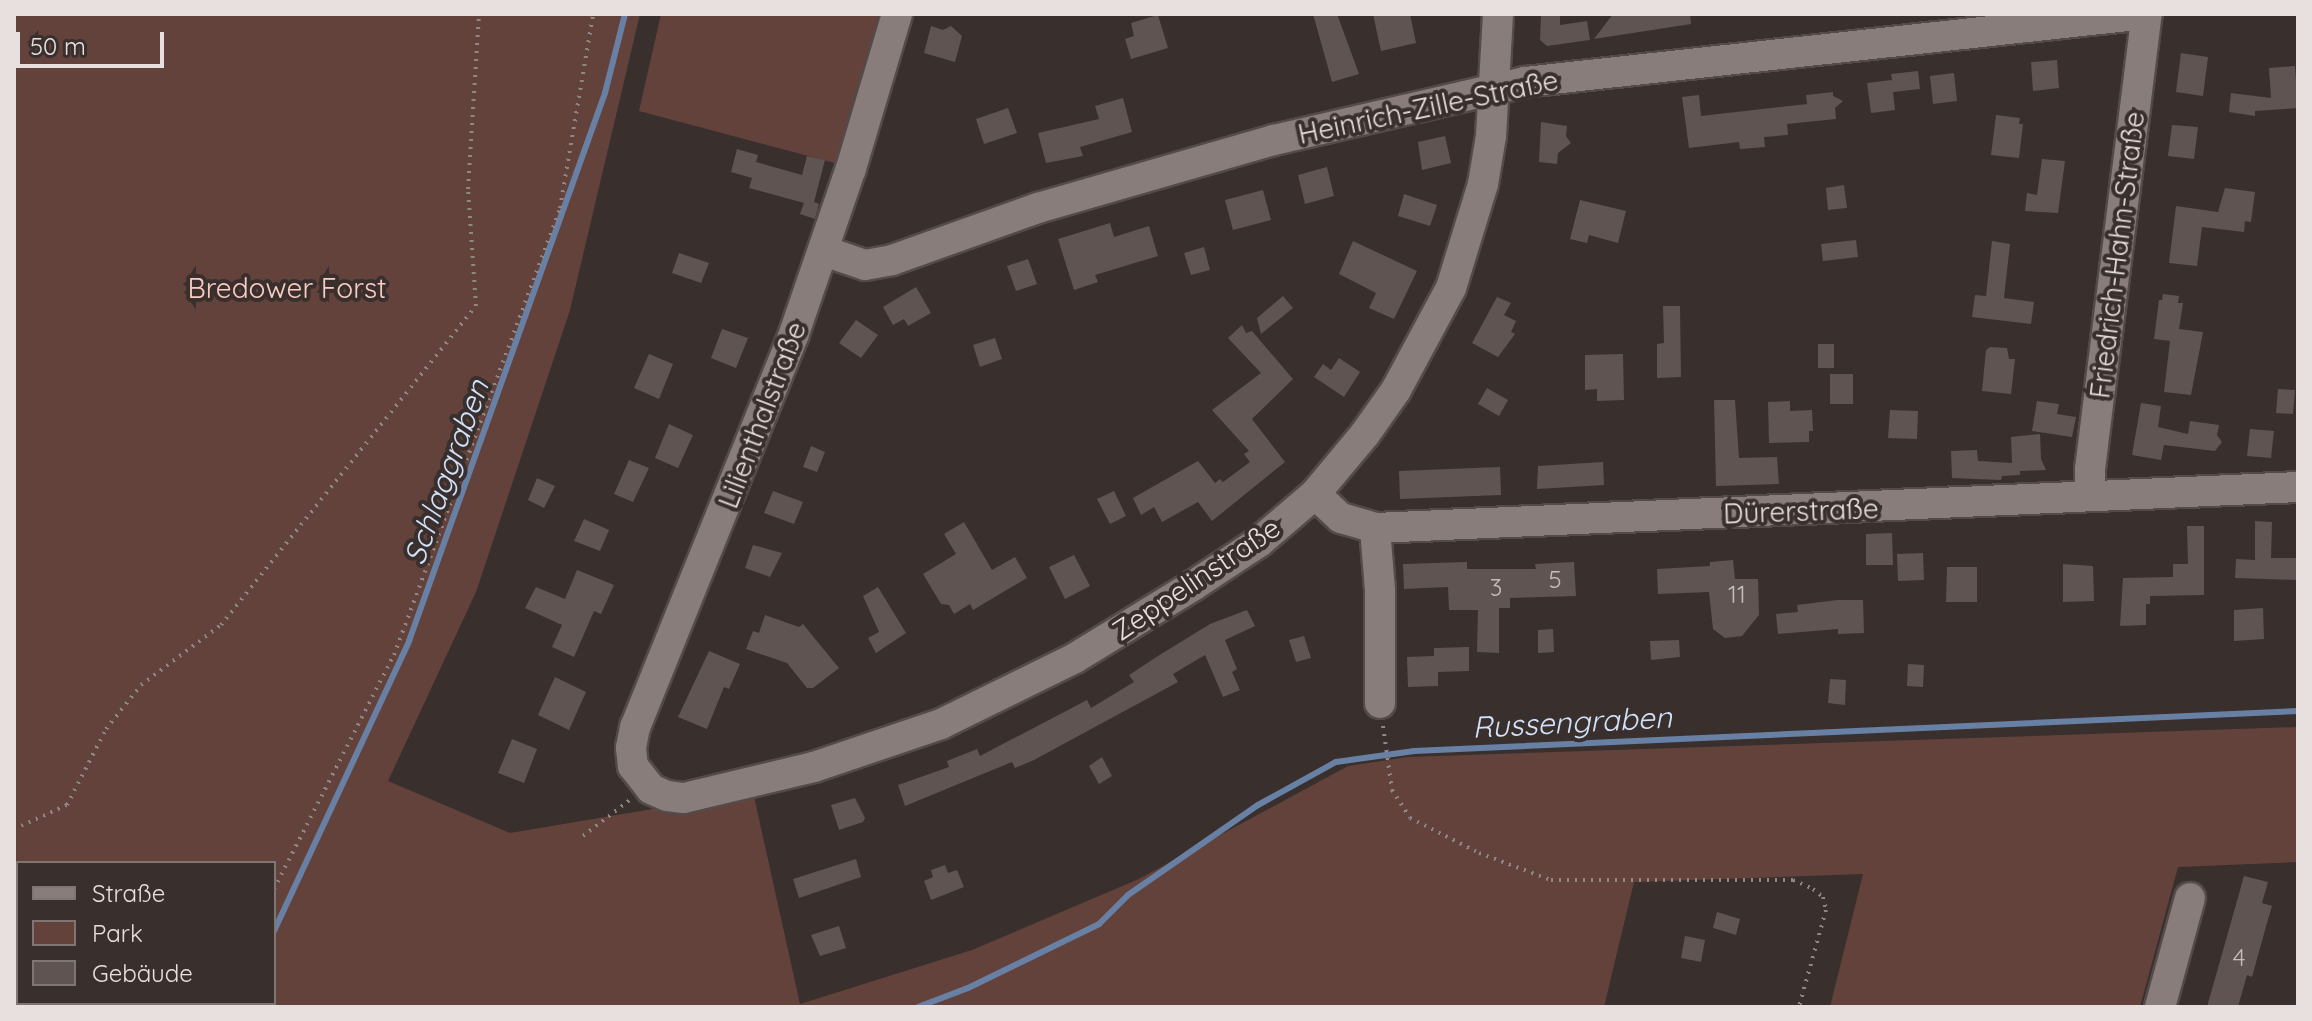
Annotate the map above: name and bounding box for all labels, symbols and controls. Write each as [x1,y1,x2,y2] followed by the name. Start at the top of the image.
[20,16,168,66] scale bar
[30,31,86,61] text: 50 m
[1295,63,1561,151] street label: Heinrich-Zille-Straße
[2083,110,2151,400] street label: Friedrich-Hahn-Straße
[187,271,387,305] park label: Bredower Forst
[711,317,813,513] street label: Lilienthalstraße
[396,375,496,569] water label: Schlaggraben
[1723,491,1879,531] street label: Dürerstraße
[1106,511,1286,647] street label: Zeppelinstraße
[1548,566,1562,594] house number: 5
[1490,574,1502,602] house number: 3
[1728,581,1746,609] house number: 11
[1471,699,1673,745] water label: Russengraben
[16,861,276,1005] legend
[92,878,165,908] text: Straße
[92,918,143,948] text: Park
[2233,944,2245,972] house number: 4
[92,958,193,988] text: Gebäude

